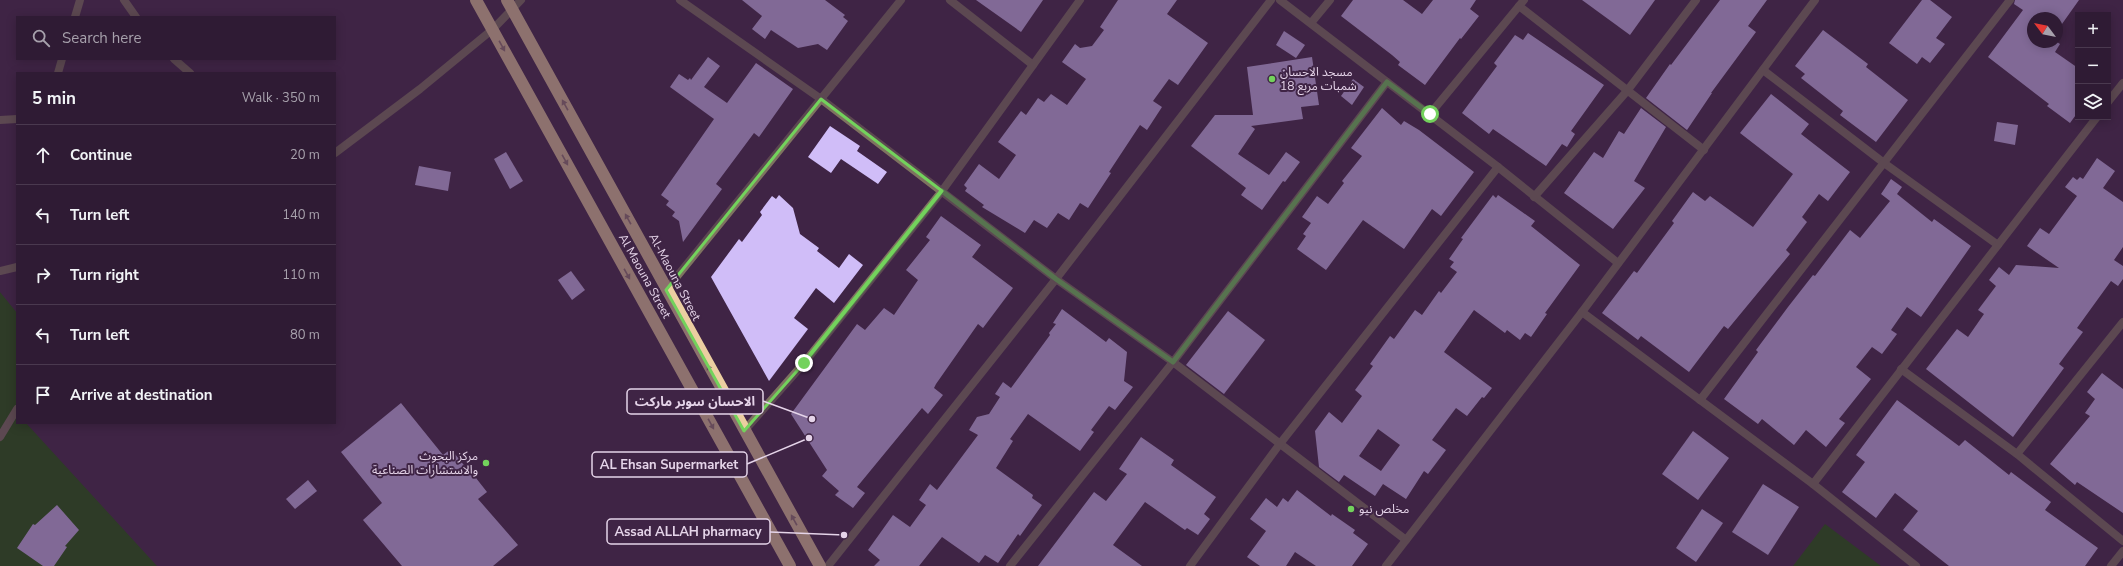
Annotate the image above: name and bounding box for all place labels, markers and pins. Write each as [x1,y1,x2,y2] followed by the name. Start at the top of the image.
[1280,64,1357,95] place label: مسجد الاحسان شمبات مربع 18
[1267,74,1277,84] marker: مسجد الاحسان شمبات مربع 18
[627,389,763,414] callout: الاحسان سوبر ماركت
[372,448,478,478] place label: مركز البحوث والاستشارات الصناعية
[592,452,747,477] callout: AL Ehsan Supermarket
[481,458,491,468] marker: مركز البحوث والاستشارات الصناعية
[1359,501,1409,517] place label: مخلص نيو
[1346,504,1356,514] marker: مخلص نيو
[607,519,770,544] callout: Assad ALLAH pharmacy

